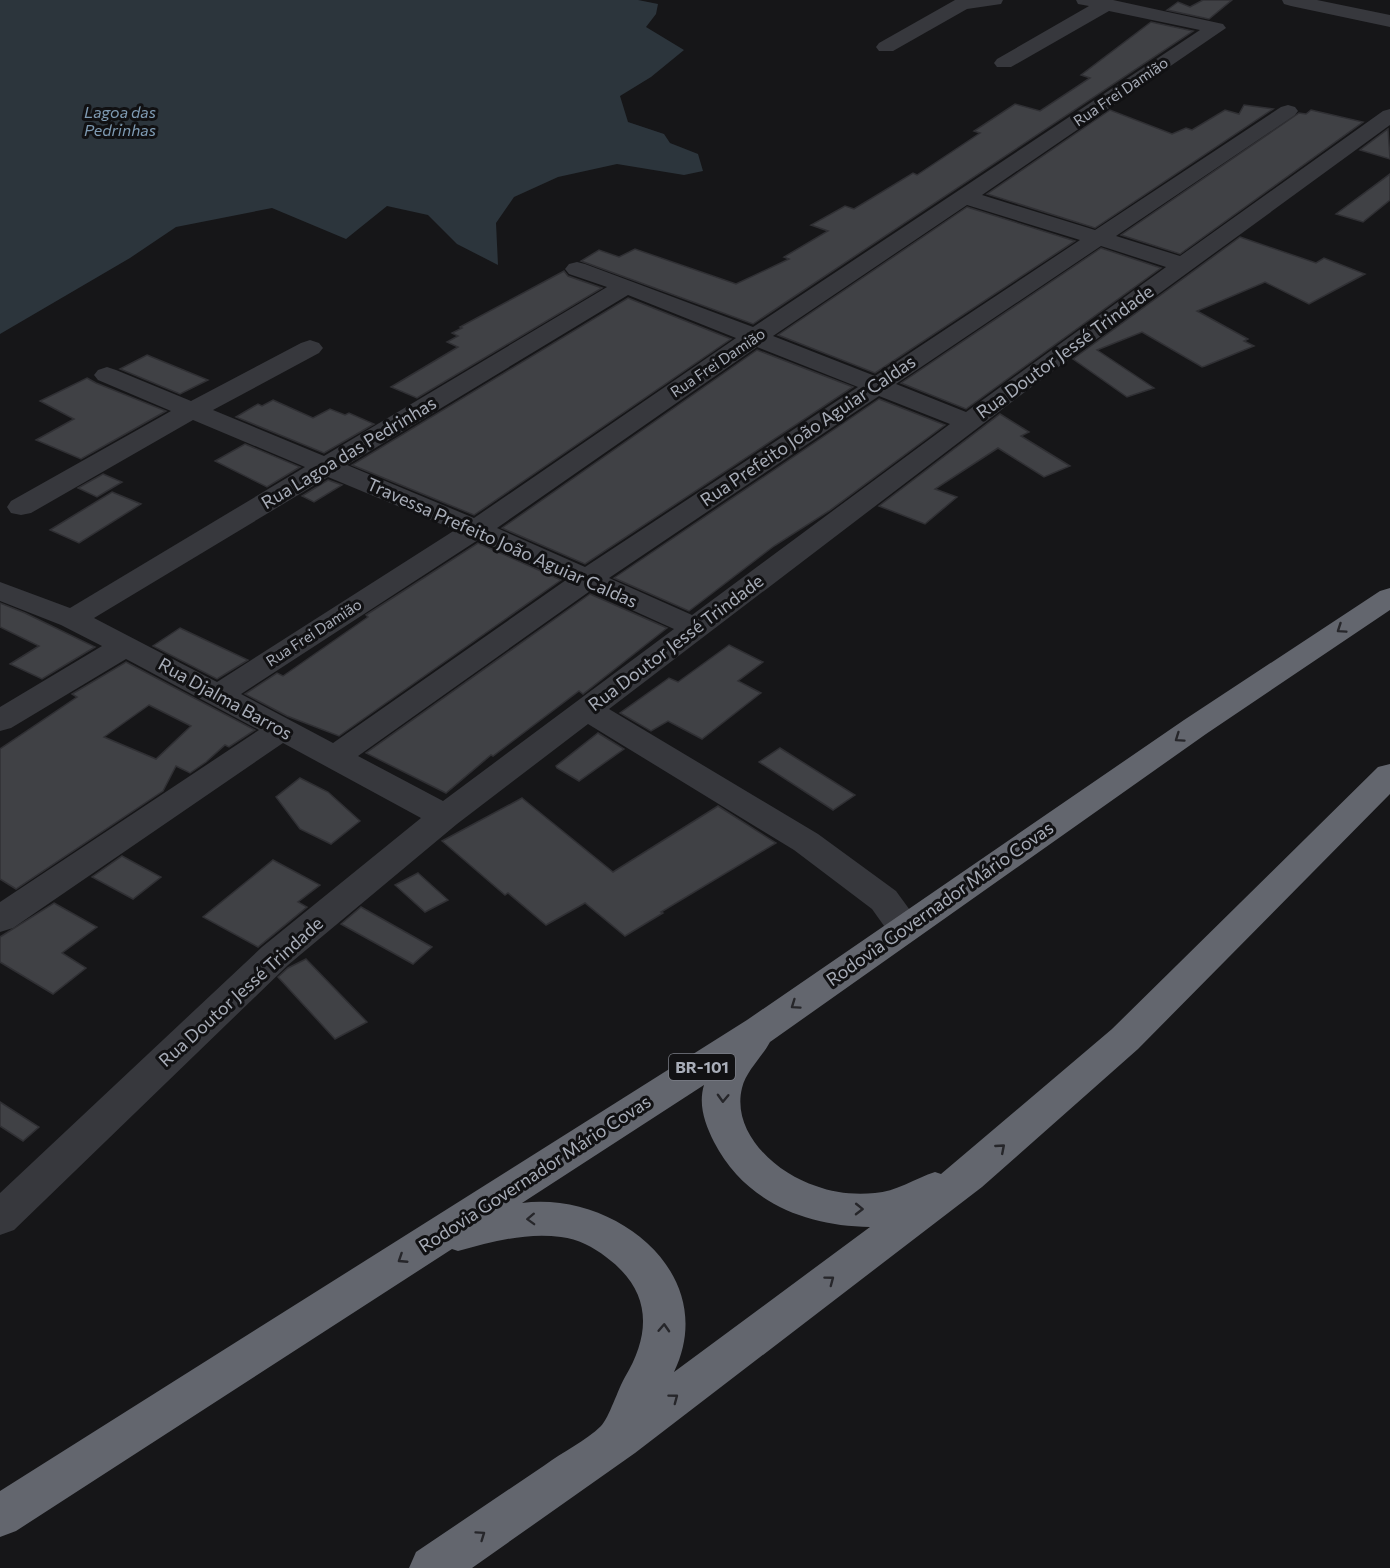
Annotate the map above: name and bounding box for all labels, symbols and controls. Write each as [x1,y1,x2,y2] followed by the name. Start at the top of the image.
[1070,53,1171,130] street label: Rua Frei Damião
[84,102,156,139] water label: Lagoa das Pedrinhas
[972,280,1157,423] street label: Rua Doutor Jessé Trindade
[667,324,768,401] street label: Rua Frei Damião
[696,350,919,511] street label: Rua Prefeito João Aguiar Caldas
[257,391,440,513] street label: Rua Lagoa das Pedrinhas
[364,472,641,612] street label: Travessa Prefeito João Aguiar Caldas
[584,569,767,715] street label: Rua Doutor Jessé Trindade
[262,595,365,670] street label: Rua Frei Damião
[1337,622,1348,633] one-way arrow
[155,652,296,744] street label: Rua Djalma Barros
[1175,731,1186,742] one-way arrow
[822,816,1057,990] street label: Rodovia Governador Mário Covas
[154,912,327,1071] street label: Rua Doutor Jessé Trindade
[791,998,802,1009] one-way arrow
[669,1054,735,1080] road number: BR-101
[414,1090,655,1257] street label: Rodovia Governador Mário Covas
[716,1094,729,1103] one-way arrow
[994,1144,1004,1155] one-way arrow
[854,1203,863,1216] one-way arrow
[526,1212,535,1225] one-way arrow
[398,1252,409,1263] one-way arrow
[823,1277,834,1288] one-way arrow
[658,1324,671,1333] one-way arrow
[668,1394,679,1405] one-way arrow
[474,1531,485,1542] one-way arrow

